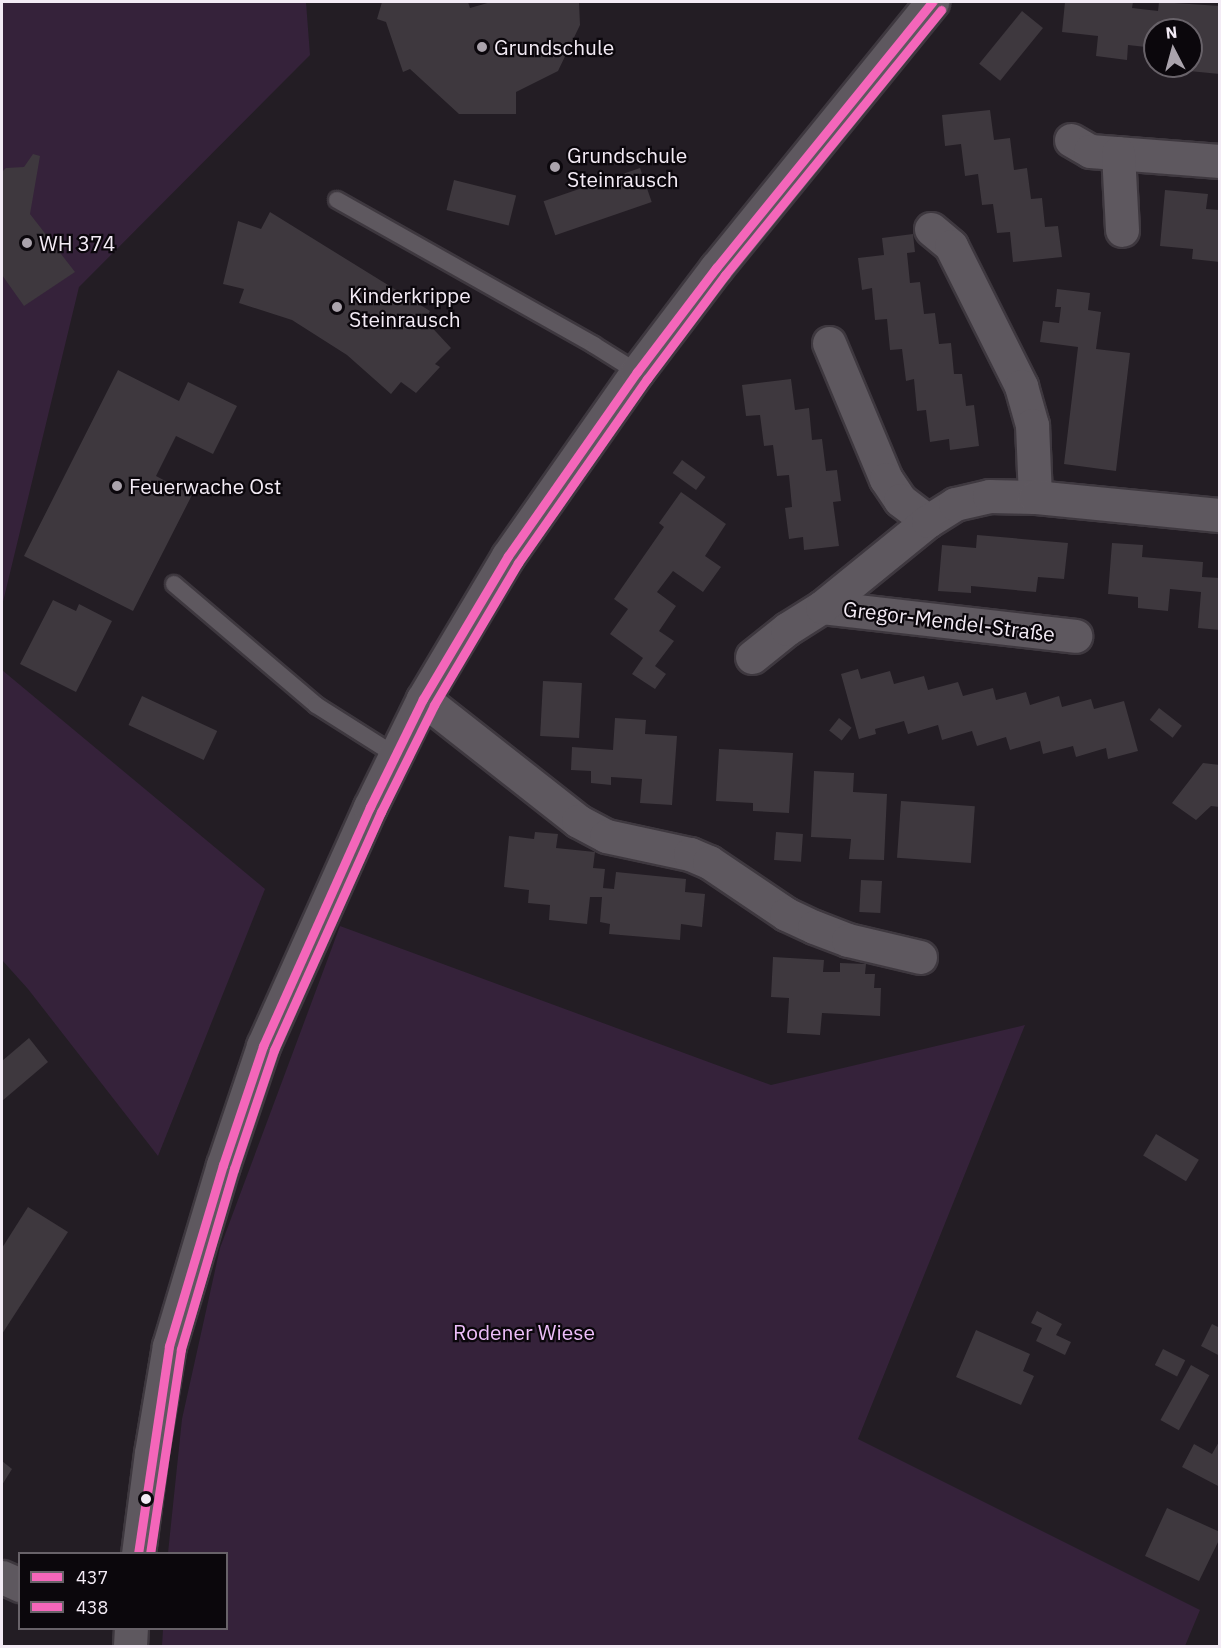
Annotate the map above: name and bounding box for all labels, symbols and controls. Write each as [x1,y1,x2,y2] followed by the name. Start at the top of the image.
[1143,18,1203,78] north arrow
[1165,22,1178,43] text: N
[494,34,614,60] place label: Grundschule
[475,40,489,54] marker: Grundschule
[567,142,687,192] place label: Grundschule Steinrausch
[548,160,562,174] marker: Grundschule Steinrausch
[39,230,115,256] place label: WH 374
[20,236,34,250] marker: WH 374
[349,282,471,332] place label: Kinderkrippe Steinrausch
[330,300,344,314] marker: Kinderkrippe Steinrausch
[129,473,281,499] place label: Feuerwache Ost
[110,479,124,493] marker: Feuerwache Ost
[842,596,1056,646] street label: Gregor-Mendel-Straße
[453,1319,595,1345] park label: Rodener Wiese
[140,1493,152,1505] unlabelled marker
[18,1552,228,1630] legend
[76,1566,108,1589] text: 437
[76,1596,108,1619] text: 438

